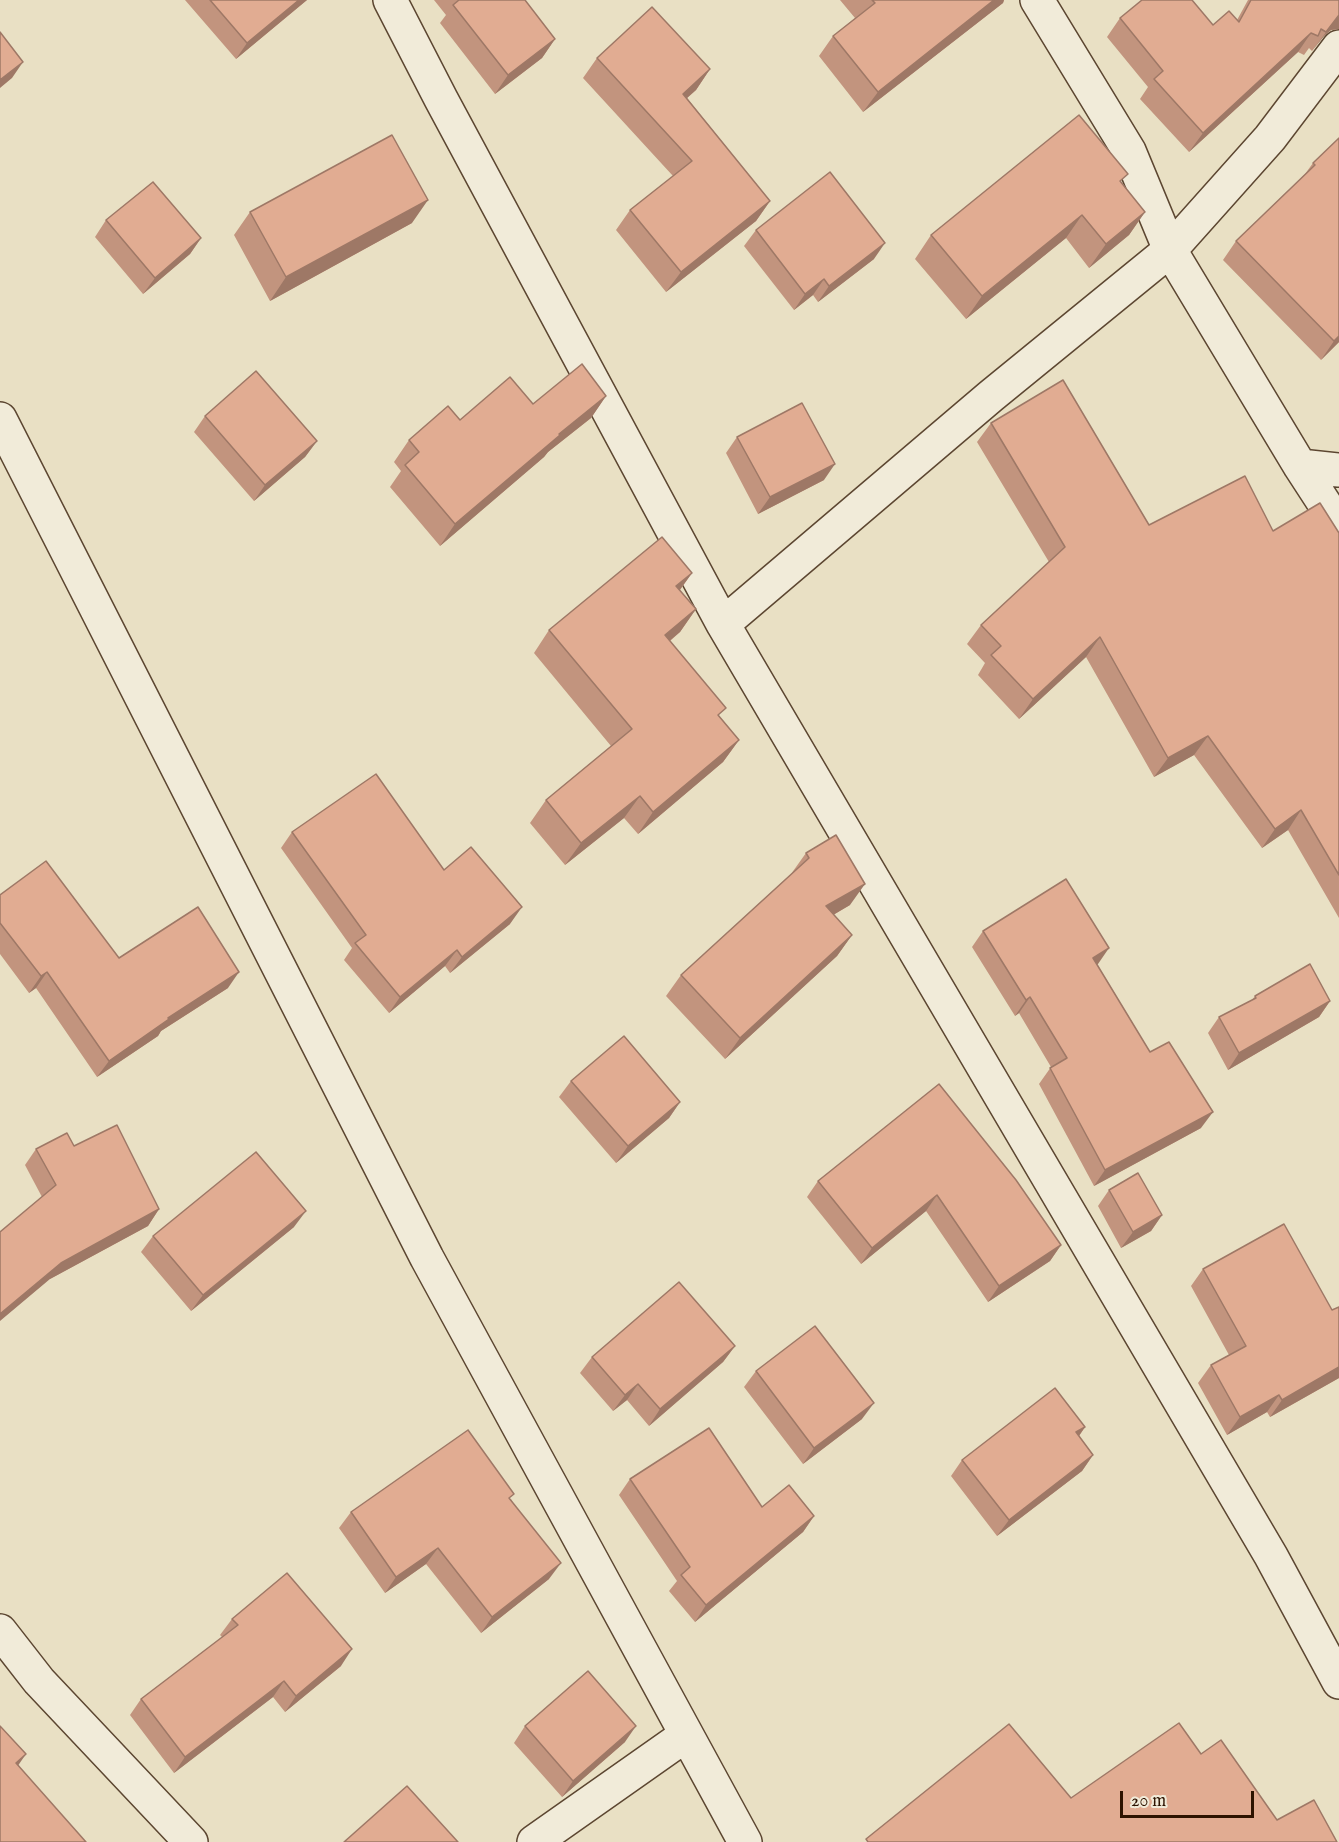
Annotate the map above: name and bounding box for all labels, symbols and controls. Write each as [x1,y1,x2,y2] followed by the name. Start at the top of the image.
[1123,1779,1256,1817] scale bar
[1131,1790,1166,1813] text: 20 m

